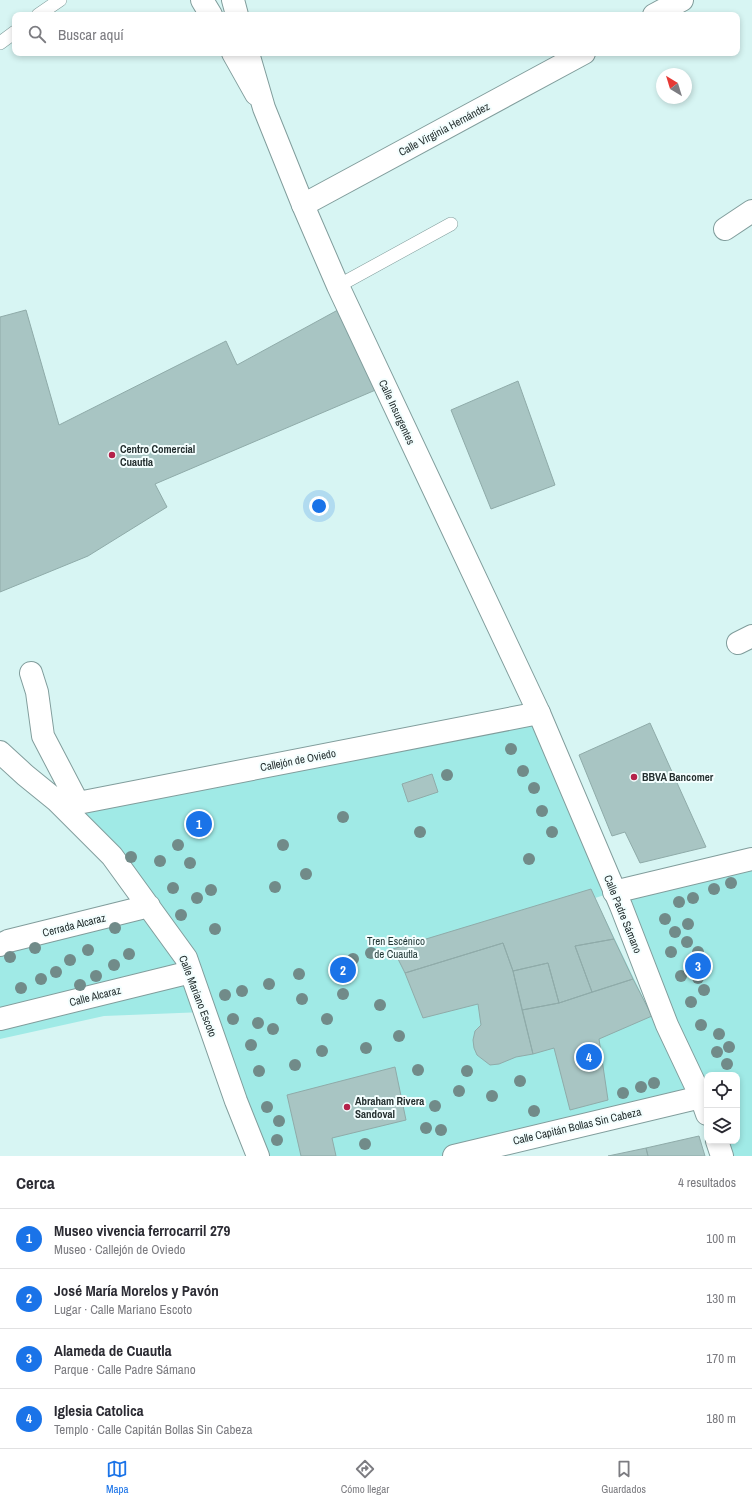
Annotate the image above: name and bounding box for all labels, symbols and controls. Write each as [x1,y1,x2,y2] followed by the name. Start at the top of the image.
[12,12,740,56] search box
[26,23,48,45] icon: search
[58,24,124,45] text: Buscar aquí
[656,68,692,104] north arrow
[396,99,492,159] street label: Calle Virginia Hernández
[376,377,418,447] street label: Calle Insurgentes
[120,442,195,469] place label: Centro Comercial Cuautla
[107,450,117,460] marker: Centro Comercial Cuautla
[309,496,329,516] your location
[259,746,337,774] street label: Callejón de Oviedo
[642,770,714,784] place label: BBVA Bancomer
[629,772,639,782] marker: BBVA Bancomer
[186,809,212,839] pin: 1
[601,873,645,955] street label: Calle Padre Sámano
[41,910,108,940] street label: Cerrada Alcaraz
[367,934,425,961] park label: Tren Escénico de Cuautla
[685,951,711,981] pin: 3
[176,953,220,1039] street label: Calle Mariano Escoto
[330,955,356,985] pin: 2
[68,983,123,1009] street label: Calle Alcaraz
[576,1042,602,1072] pin: 4
[704,1072,740,1144] map controls
[704,1072,740,1108] button: locate
[355,1094,424,1121] place label: Abraham Rivera Sandoval
[342,1102,352,1112] marker: Abraham Rivera Sandoval
[511,1104,643,1148] street label: Calle Capitán Bollas Sin Cabeza
[704,1108,740,1144] button: layers
[16,1171,55,1194] text: Cerca
[678,1174,736,1191] text: 4 resultados
[54,1220,230,1241] text: Museo vivencia ferrocarril 279
[26,1230,32,1247] text: 1
[706,1230,736,1247] text: 100 m
[54,1241,186,1258] text: Museo · Callejón de Oviedo
[54,1280,219,1301] text: José María Morelos y Pavón
[26,1290,32,1307] text: 2
[706,1290,736,1307] text: 130 m
[54,1301,192,1318] text: Lugar · Calle Mariano Escoto
[54,1340,172,1361] text: Alameda de Cuautla
[26,1350,32,1367] text: 3
[706,1350,736,1367] text: 170 m
[54,1361,196,1378] text: Parque · Calle Padre Sámano
[54,1400,144,1421] text: Iglesia Catolica
[26,1410,32,1427] text: 4
[706,1410,736,1427] text: 180 m
[54,1421,253,1438] text: Templo · Calle Capitán Bollas Sin Cabeza
[106,1458,129,1496] tab: Mapa
[341,1458,389,1496] tab: Cómo llegar
[601,1458,646,1496] tab: Guardados

